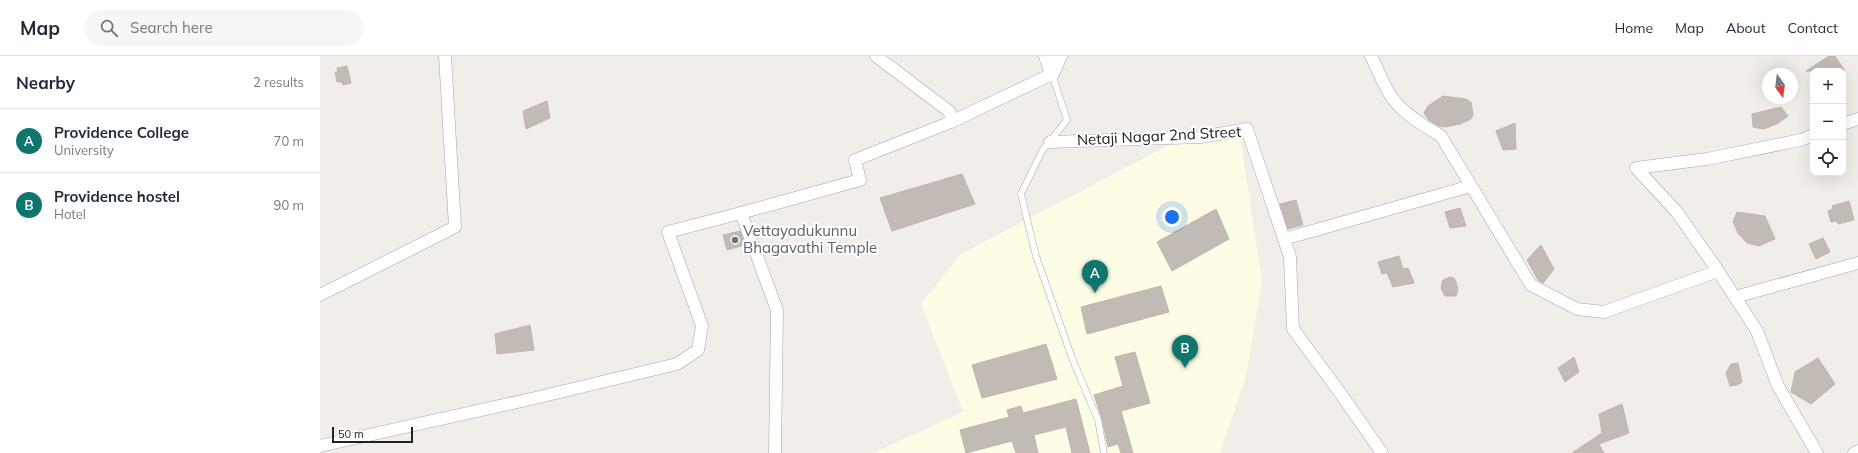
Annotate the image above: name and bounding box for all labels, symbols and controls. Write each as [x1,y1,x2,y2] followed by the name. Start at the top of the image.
[84,10,364,46] search box
[20,16,60,40] text: Map
[98,17,120,39] icon: search
[130,18,213,37] text: Search here
[1614,19,1653,37] text: Home
[1675,19,1704,37] text: Map
[1726,19,1766,37] text: About
[1788,19,1838,37] text: Contact
[1762,68,1798,104] north arrow
[1810,68,1846,176] map controls
[1810,68,1846,104] button: +
[16,72,75,93] text: Nearby
[253,74,304,90] text: 2 results
[1810,104,1846,140] button: −
[1076,122,1242,149] street label: Netaji Nagar 2nd Street
[54,123,189,142] text: Providence College
[24,133,34,149] text: A
[274,133,304,149] text: 70 m
[1810,140,1846,176] button: locate
[54,142,114,158] text: University
[54,187,180,206] text: Providence hostel
[25,197,33,213] text: B
[274,197,304,213] text: 90 m
[54,206,86,222] text: Hotel
[1162,207,1182,227] your location
[743,221,877,257] place label: Vettayadukunnu Bhagavathi Temple
[730,235,740,245] marker: Vettayadukunnu Bhagavathi Temple
[1082,260,1108,293] pin: A
[1172,335,1198,368] pin: B
[332,425,413,444] scale bar
[338,427,364,441] text: 50 m

